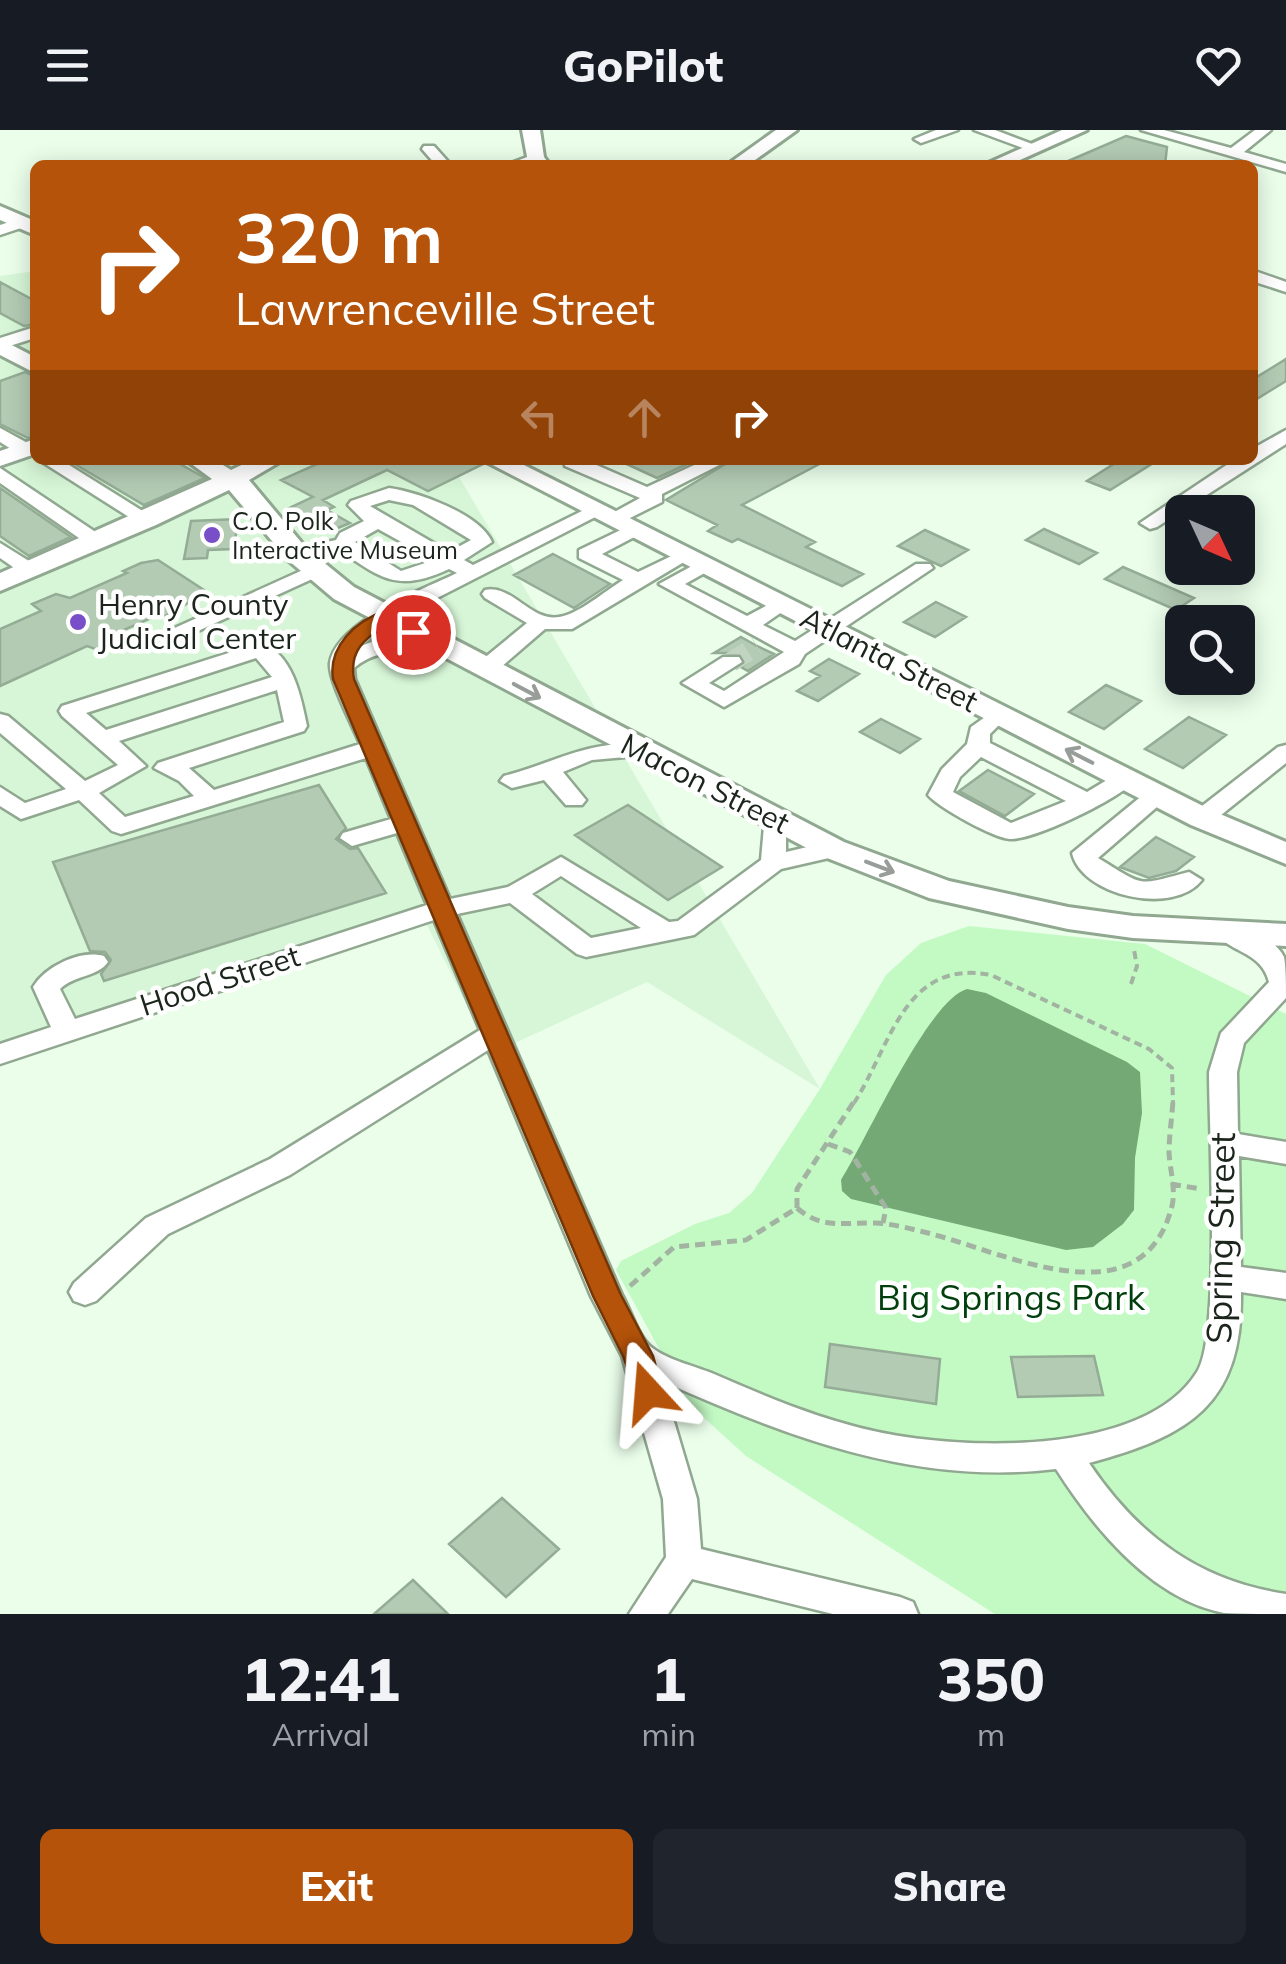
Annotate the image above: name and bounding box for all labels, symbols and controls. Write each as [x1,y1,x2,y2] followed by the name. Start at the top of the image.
[563,37,723,93] text: GoPilot
[40,38,95,93] icon: menu
[1191,38,1246,93] icon: heart
[235,193,443,281] text: 320 m
[70,200,200,330] icon: right
[235,280,655,336] text: Lawrenceville Street
[512,390,567,445] icon: left
[617,390,672,445] icon: ahead
[722,390,777,445] icon: right
[1165,495,1255,585] north arrow
[1165,495,1255,695] map controls
[232,505,458,565] place label: C.O. Polk Interactive Museum
[201,524,223,546] marker: C.O. Polk Interactive Museum
[98,585,296,657] place label: Henry County Judicial Center
[371,590,456,675] pin
[794,598,985,720] street label: Atlanta Street
[386,605,441,660] icon: arrive
[1165,605,1255,695] button: search
[67,611,89,633] marker: Henry County Judicial Center
[512,682,542,701] one-way arrow
[615,724,796,842] street label: Macon Street
[1065,746,1095,765] one-way arrow
[864,859,895,877] one-way arrow
[135,936,305,1024] street label: Hood Street
[1196,1132,1244,1344] street label: Spring Street
[877,1275,1146,1319] park label: Big Springs Park
[596,1340,700,1444] position arrow
[241,1641,401,1716] text: 12:41
[651,1641,687,1716] text: 1
[937,1641,1045,1716] text: 350
[272,1714,370,1754] text: Arrival
[642,1714,696,1754] text: min
[977,1714,1005,1754] text: m
[40,1829,633,1944] button: Exit
[653,1829,1246,1944] button: Share

